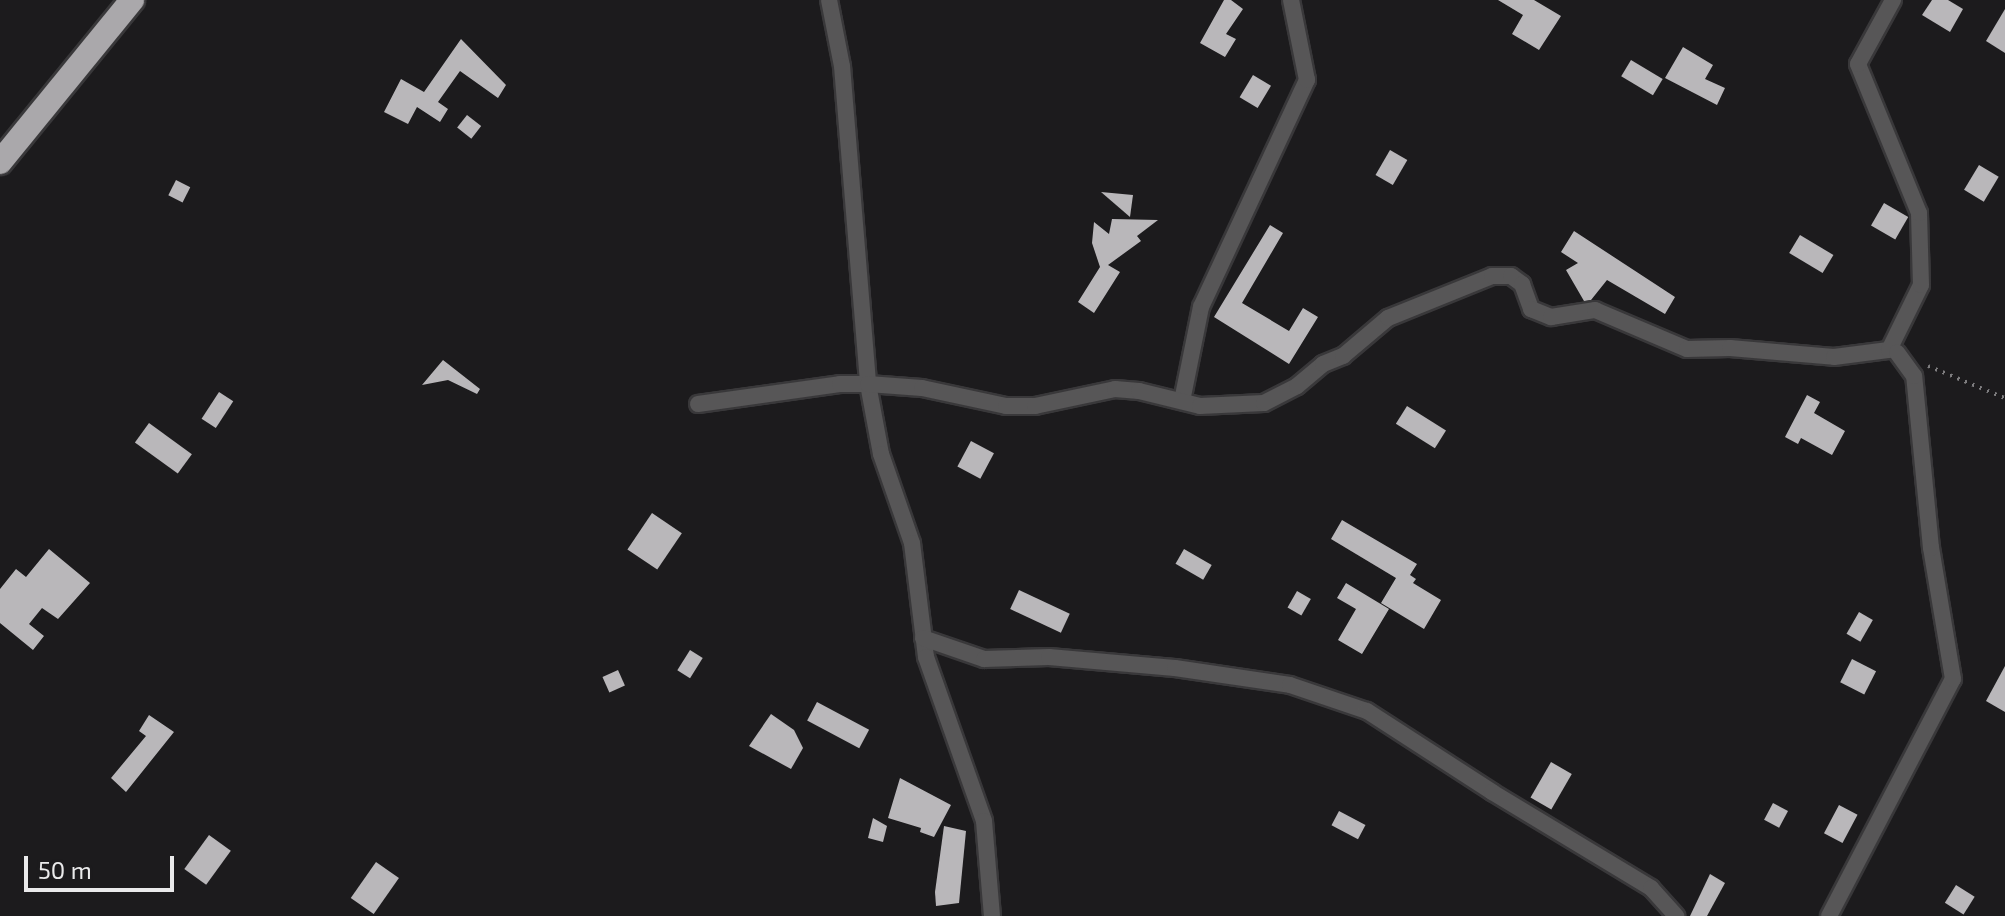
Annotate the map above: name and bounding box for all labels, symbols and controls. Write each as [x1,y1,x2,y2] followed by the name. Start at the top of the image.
[28,840,178,890] scale bar
[38,855,92,884] text: 50 m

